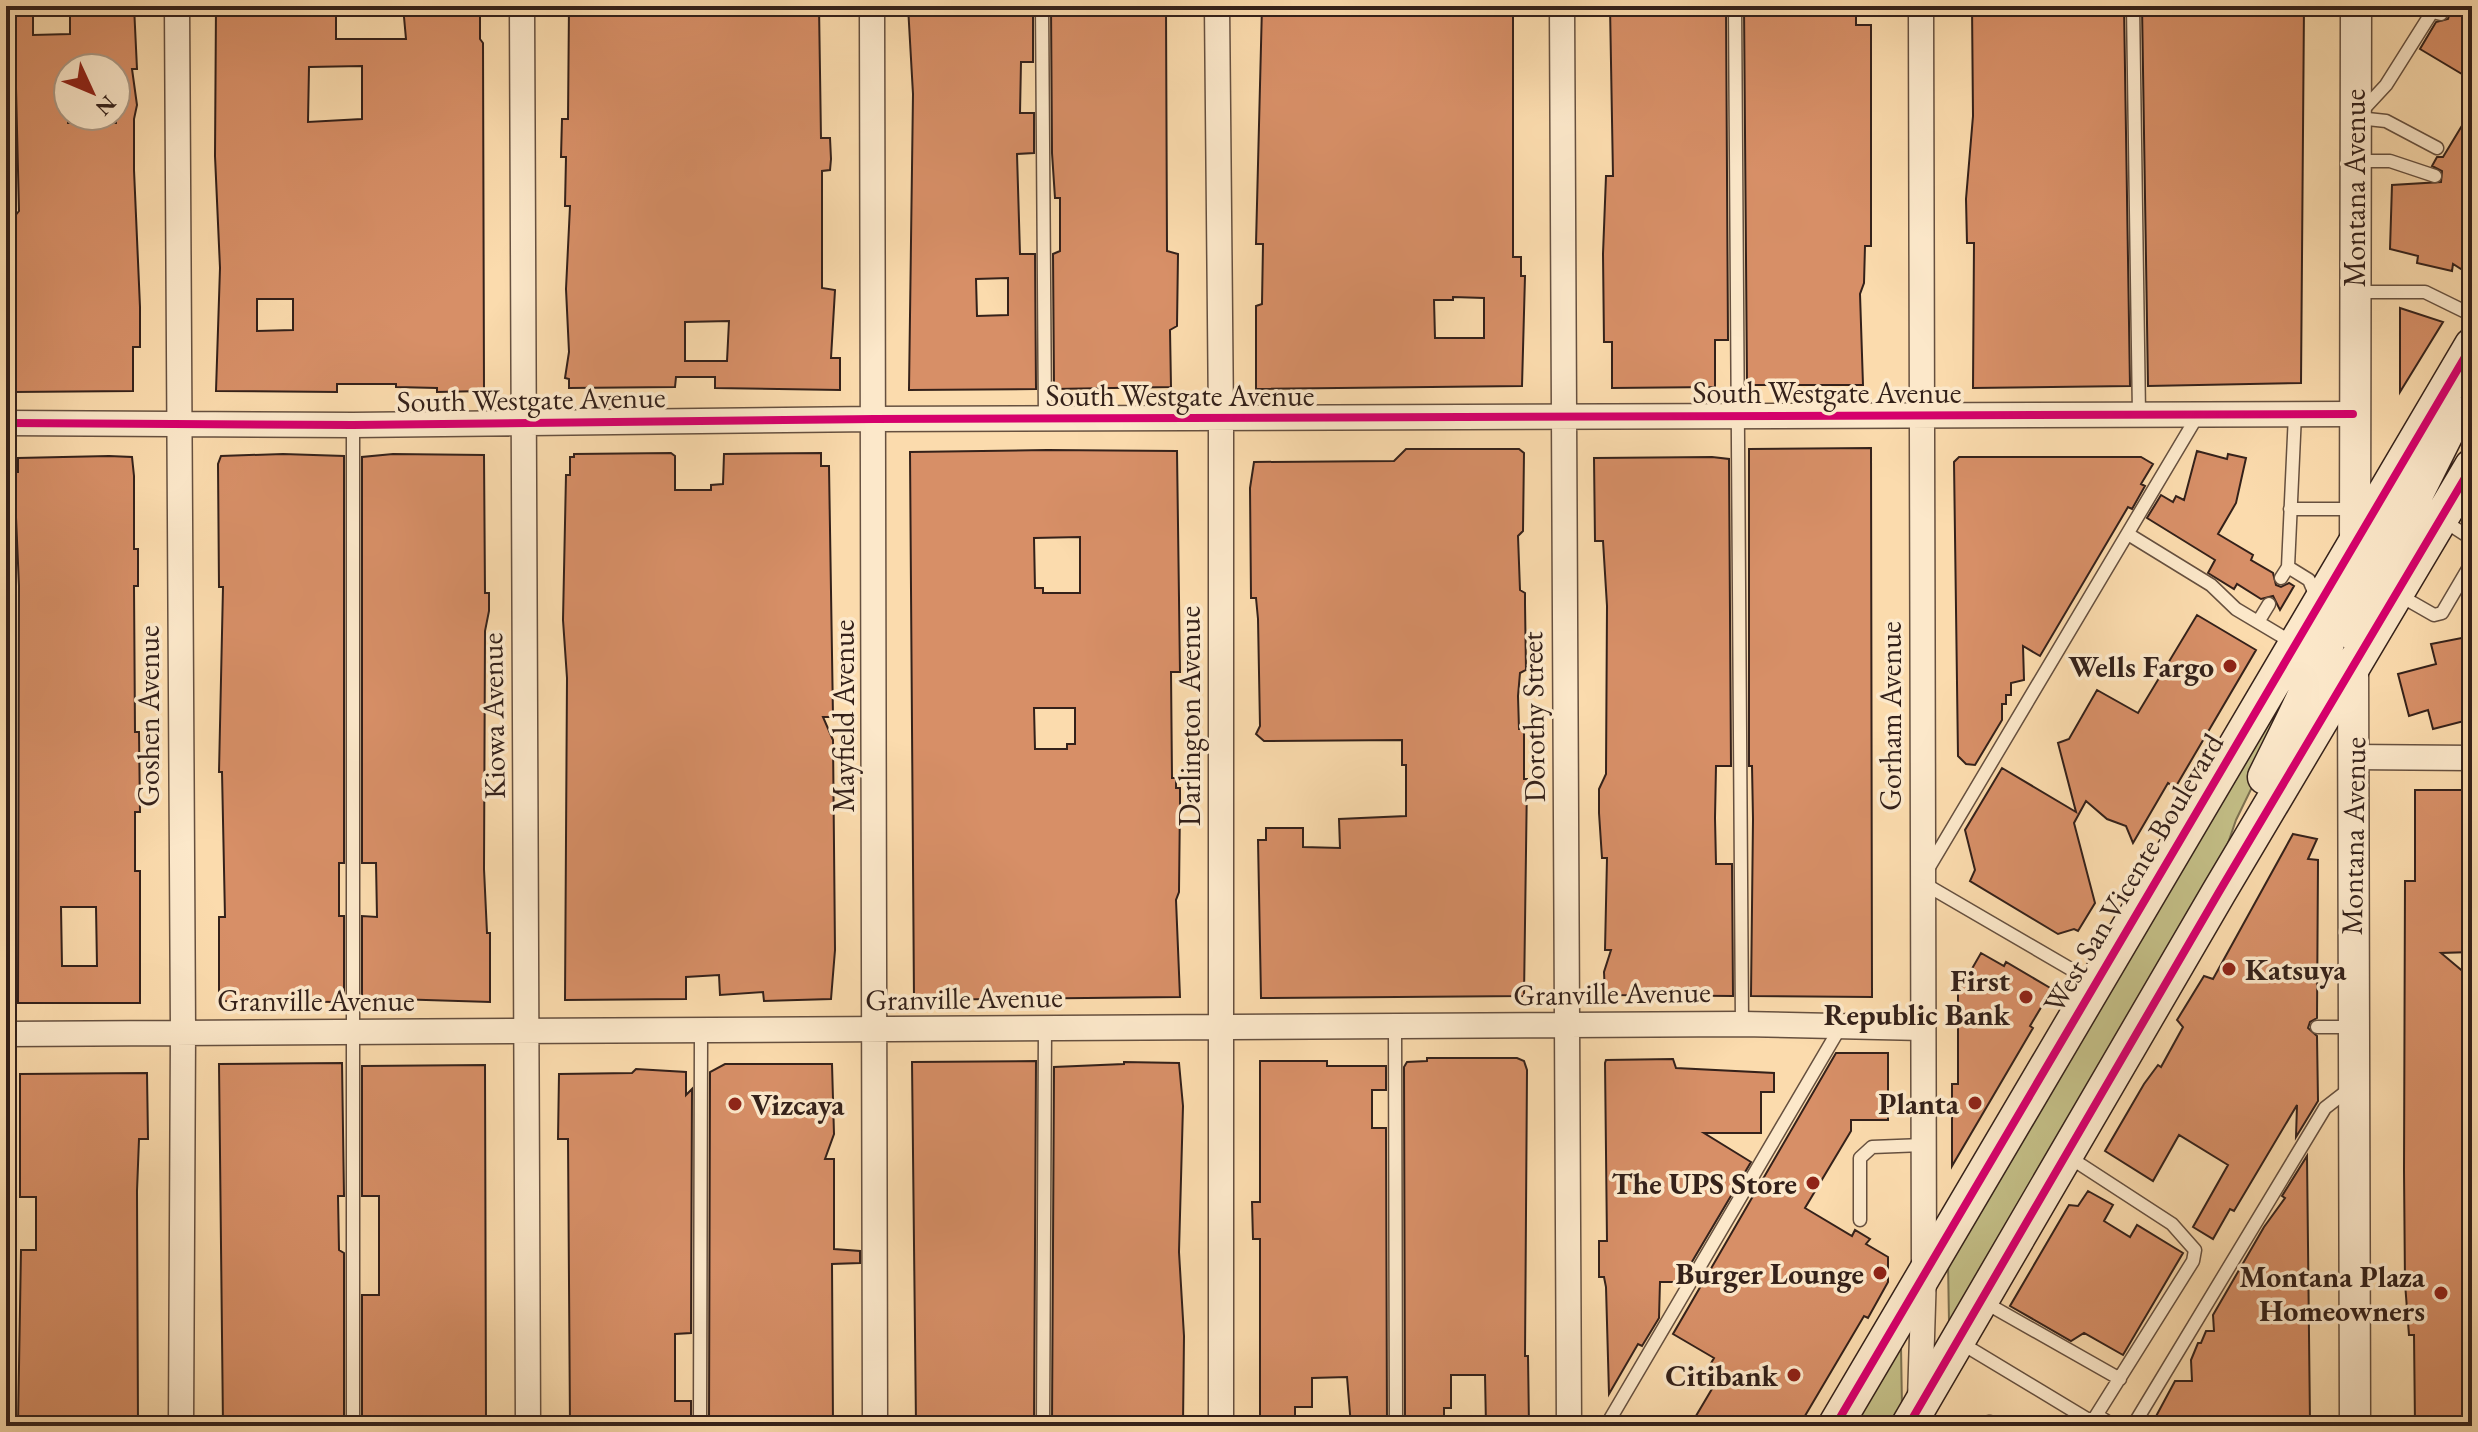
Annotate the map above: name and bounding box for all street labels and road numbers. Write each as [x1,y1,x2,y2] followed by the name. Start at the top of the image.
[2335,89,2374,287] street label: Montana Avenue
[1692,373,1962,412] street label: South Westgate Avenue
[1045,376,1315,415] street label: South Westgate Avenue
[396,377,666,421] street label: South Westgate Avenue
[1170,606,1209,826] street label: Darlington Avenue
[824,620,863,812] street label: Mayfield Avenue
[1871,621,1910,811] street label: Gorham Avenue
[129,625,168,807] street label: Goshen Avenue
[1512,631,1554,803] street label: Dorothy Street
[472,632,514,800] street label: Kiowa Avenue
[2034,725,2232,1020] street label: West San Vicente Boulevard
[2332,736,2374,936] street label: Montana Avenue
[1513,972,1711,1014] street label: Granville Avenue
[865,977,1063,1019] street label: Granville Avenue
[217,981,415,1020] street label: Granville Avenue

